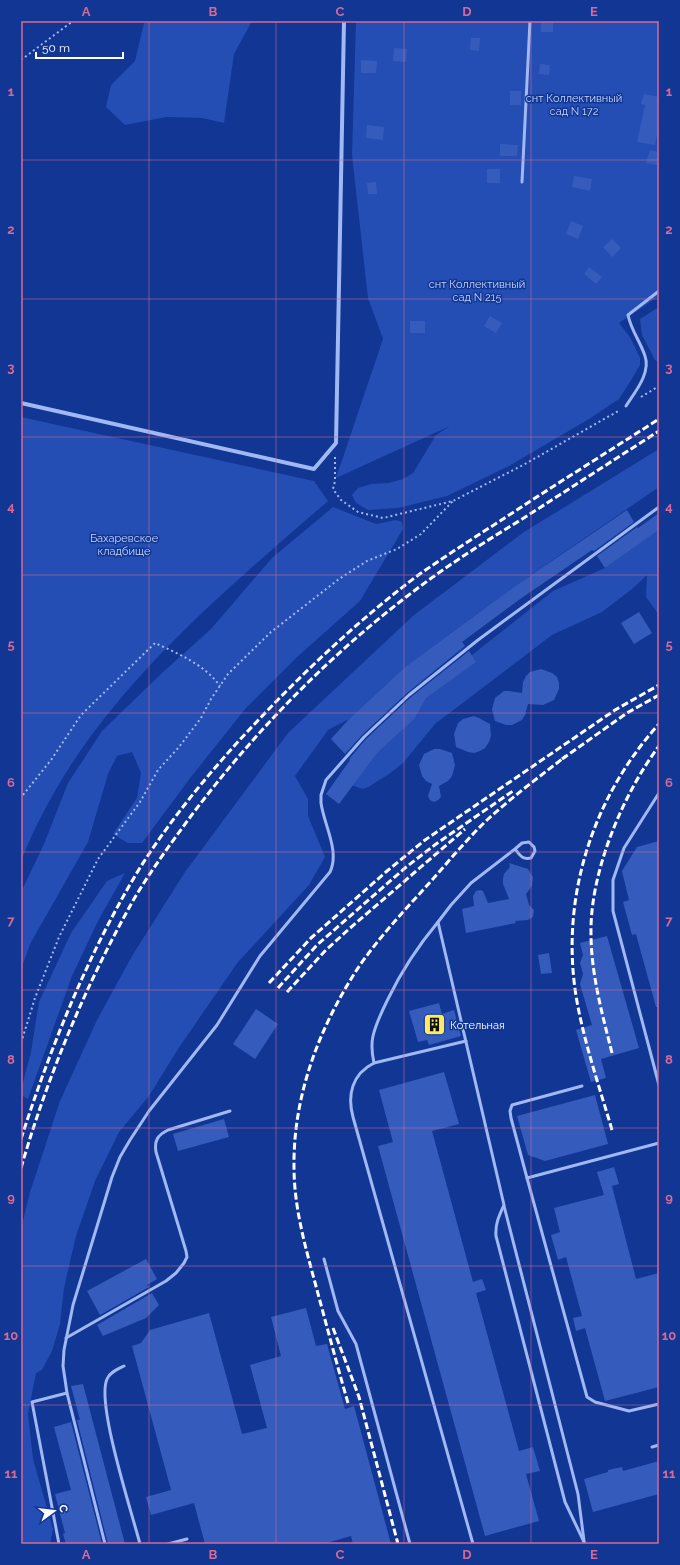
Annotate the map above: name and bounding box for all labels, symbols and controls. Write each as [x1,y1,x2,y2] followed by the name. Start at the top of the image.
[82,4,91,19] text: A
[209,4,218,19] text: B
[336,4,345,19] text: C
[462,4,472,19] text: D
[590,4,598,19] text: E
[36,34,123,60] scale bar
[42,41,70,55] text: 50 m
[8,84,15,99] text: 1
[666,84,673,99] text: 1
[526,92,622,118] park label: снт Коллективный сад N 172
[7,222,15,237] text: 2
[665,222,673,237] text: 2
[429,278,525,304] park label: снт Коллективный сад N 215
[7,360,15,375] text: 3
[665,360,673,375] text: 3
[7,499,15,514] text: 4
[665,499,673,514] text: 4
[90,532,159,558] park label: Бахаревское кладбище
[7,637,15,652] text: 5
[665,637,673,652] text: 5
[7,775,15,790] text: 6
[665,775,673,790] text: 6
[7,913,15,928] text: 7
[665,913,673,928] text: 7
[422,1012,448,1038] building icon: Котельная
[450,1019,505,1032] place label: Котельная
[7,1052,15,1067] text: 8
[665,1052,673,1067] text: 8
[7,1190,15,1205] text: 9
[665,1190,673,1205] text: 9
[4,1328,18,1343] text: 10
[662,1328,676,1343] text: 10
[5,1466,18,1481] text: 11
[663,1466,676,1481] text: 11
[34,1491,74,1531] north arrow
[56,1503,71,1514] text: С
[82,1547,91,1562] text: A
[209,1547,218,1562] text: B
[336,1547,345,1562] text: C
[462,1547,472,1562] text: D
[590,1547,598,1562] text: E

